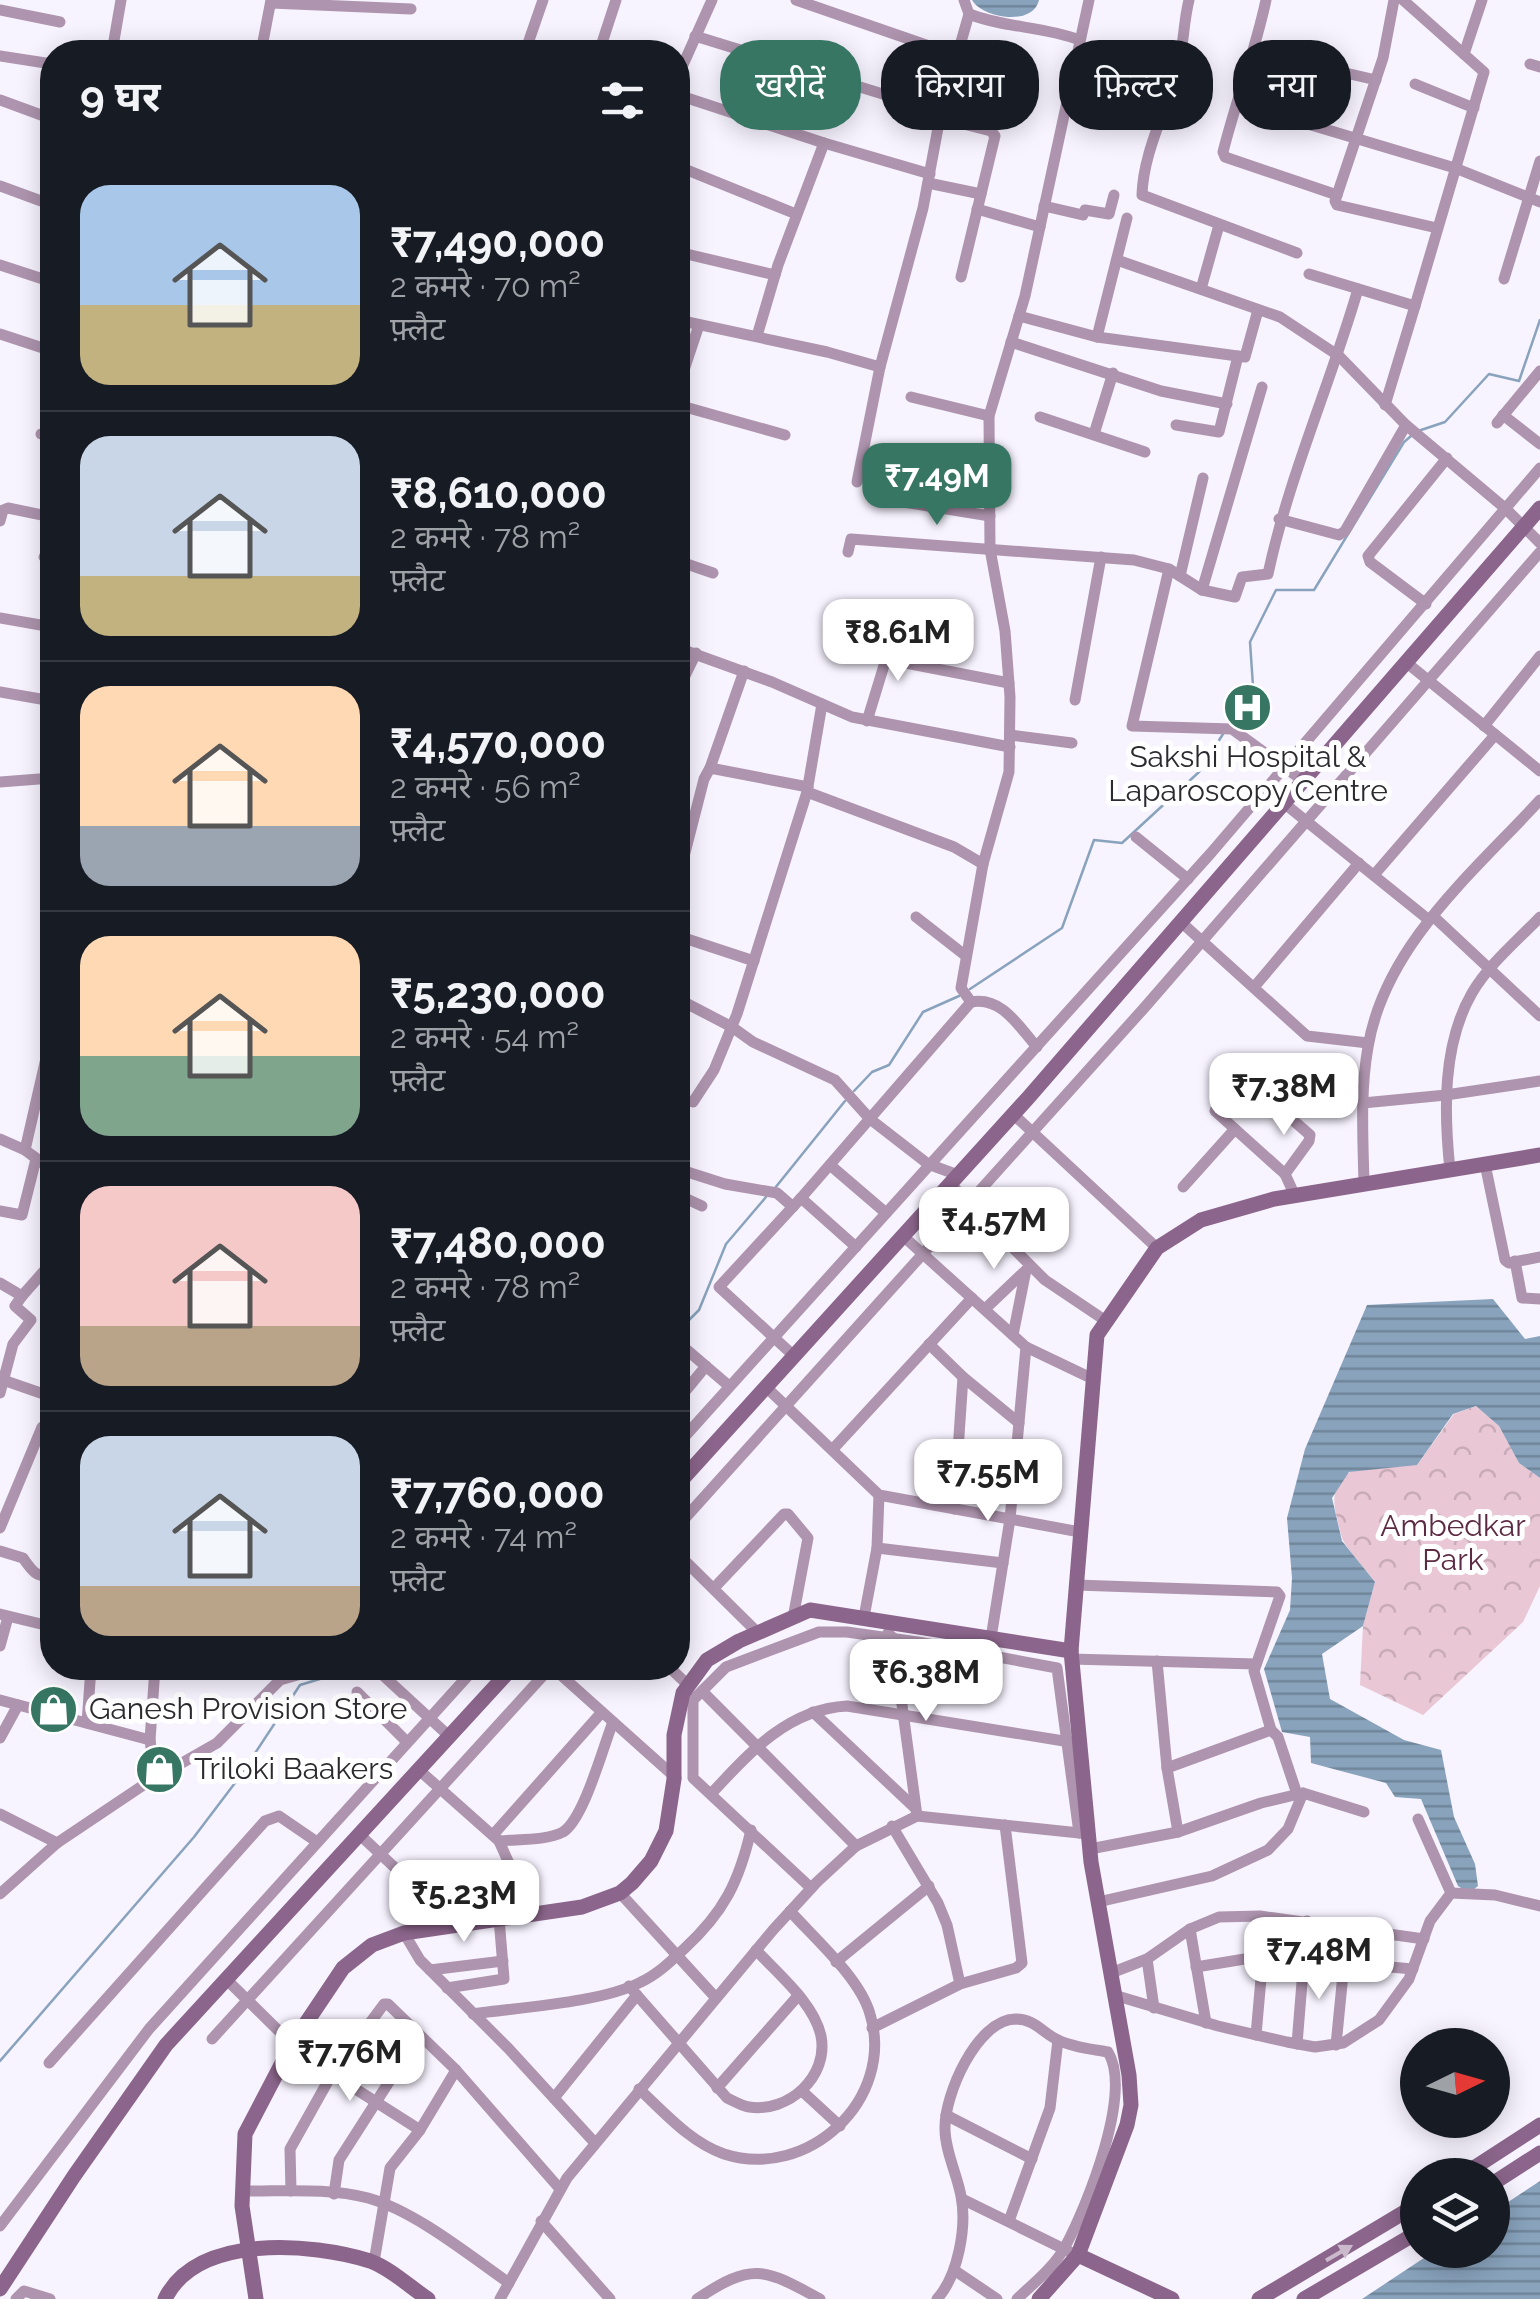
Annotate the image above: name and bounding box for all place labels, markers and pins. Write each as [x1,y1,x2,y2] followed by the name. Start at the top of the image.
[856,443,1018,528] pin: ₹7.49M
[817,599,979,684] pin: ₹8.61M
[1222,682,1274,734] hospital icon: Sakshi Hospital & Laparoscopy Centre
[1108,739,1388,808] place label: Sakshi Hospital & Laparoscopy Centre
[1203,1053,1365,1138] pin: ₹7.38M
[913,1187,1075,1272] pin: ₹4.57M
[907,1439,1069,1524] pin: ₹7.55M
[845,1639,1007,1724] pin: ₹6.38M
[28,1683,80,1735] shop icon: Ganesh Provision Store
[89,1691,407,1726] place label: Ganesh Provision Store
[133,1743,185,1795] shop icon: Triloki Baakers
[194,1751,393,1786] place label: Triloki Baakers
[383,1860,545,1945] pin: ₹5.23M
[1238,1917,1400,2002] pin: ₹7.48M
[269,2019,431,2104] pin: ₹7.76M

